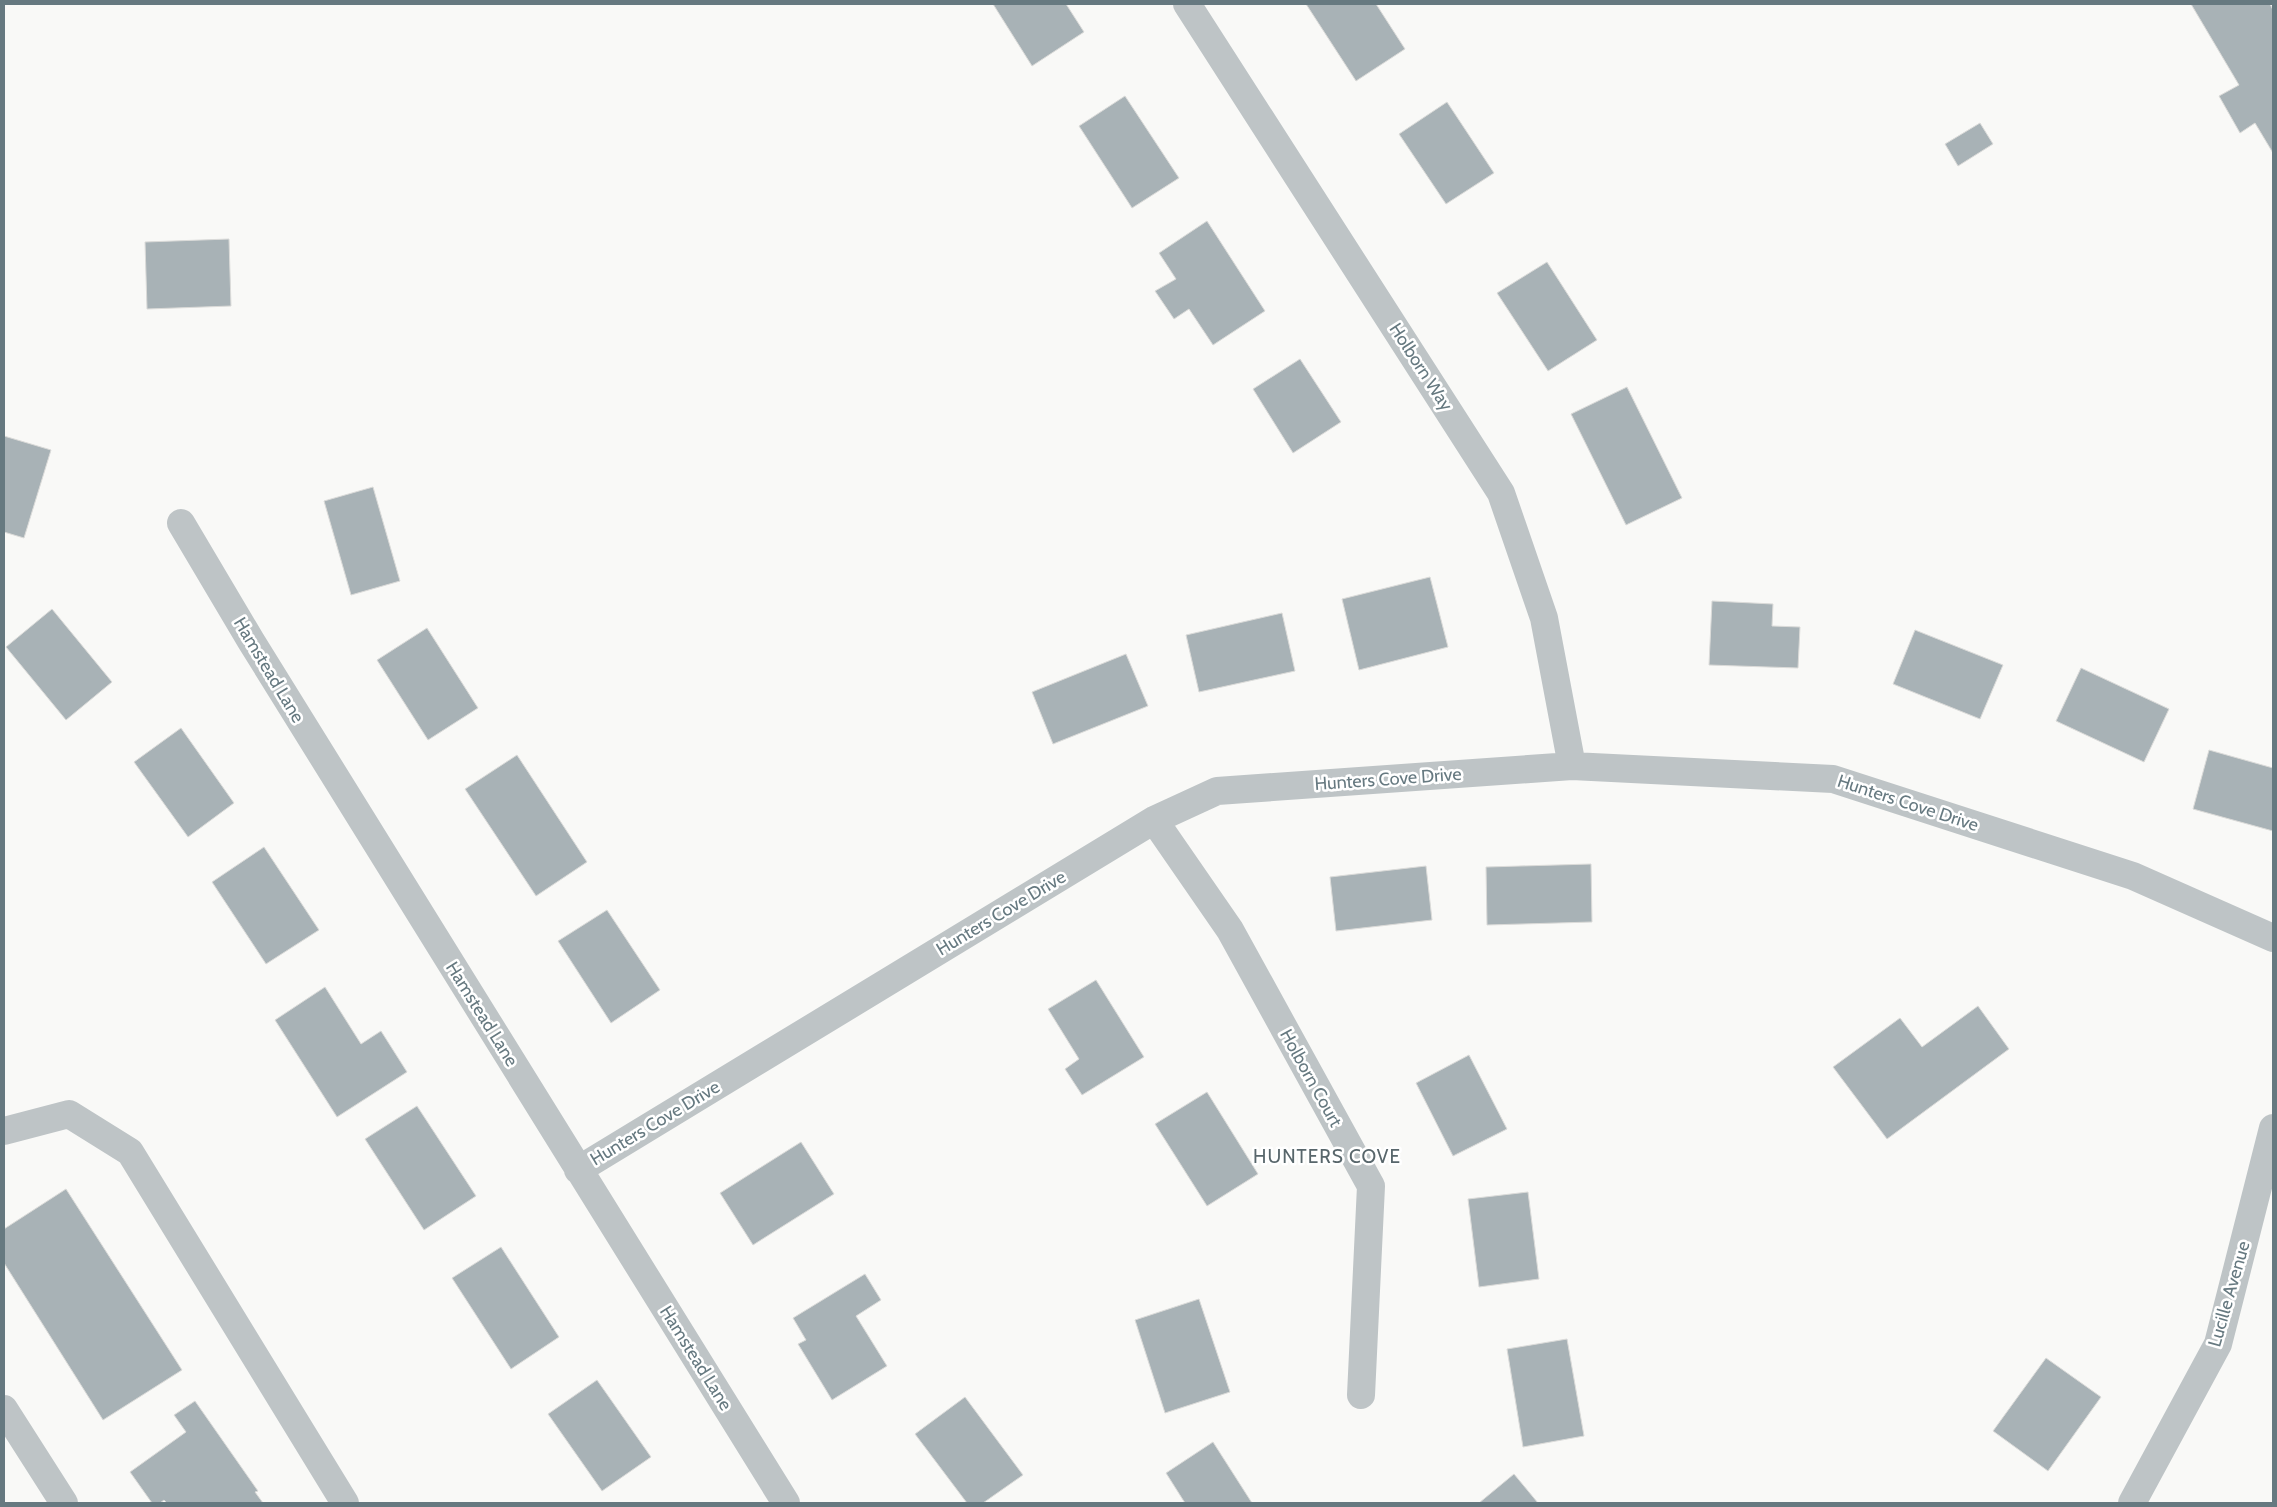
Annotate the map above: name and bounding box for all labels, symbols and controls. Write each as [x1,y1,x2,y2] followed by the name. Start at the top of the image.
[1385,319,1457,415] street label: Holborn Way
[229,613,309,727] street label: Hamstead Lane
[1314,763,1462,795] street label: Hunters Cove Drive
[1835,770,1981,836] street label: Hunters Cove Drive
[932,866,1070,960] street label: Hunters Cove Drive
[441,958,523,1070] street label: Hamstead Lane
[1275,1025,1347,1131] street label: Holborn Court
[586,1076,724,1170] street label: Hunters Cove Drive
[1253,1145,1401,1168] district label: HUNTERS COVE
[2203,1239,2255,1349] street label: Lucille Avenue
[655,1302,737,1414] street label: Hamstead Lane

